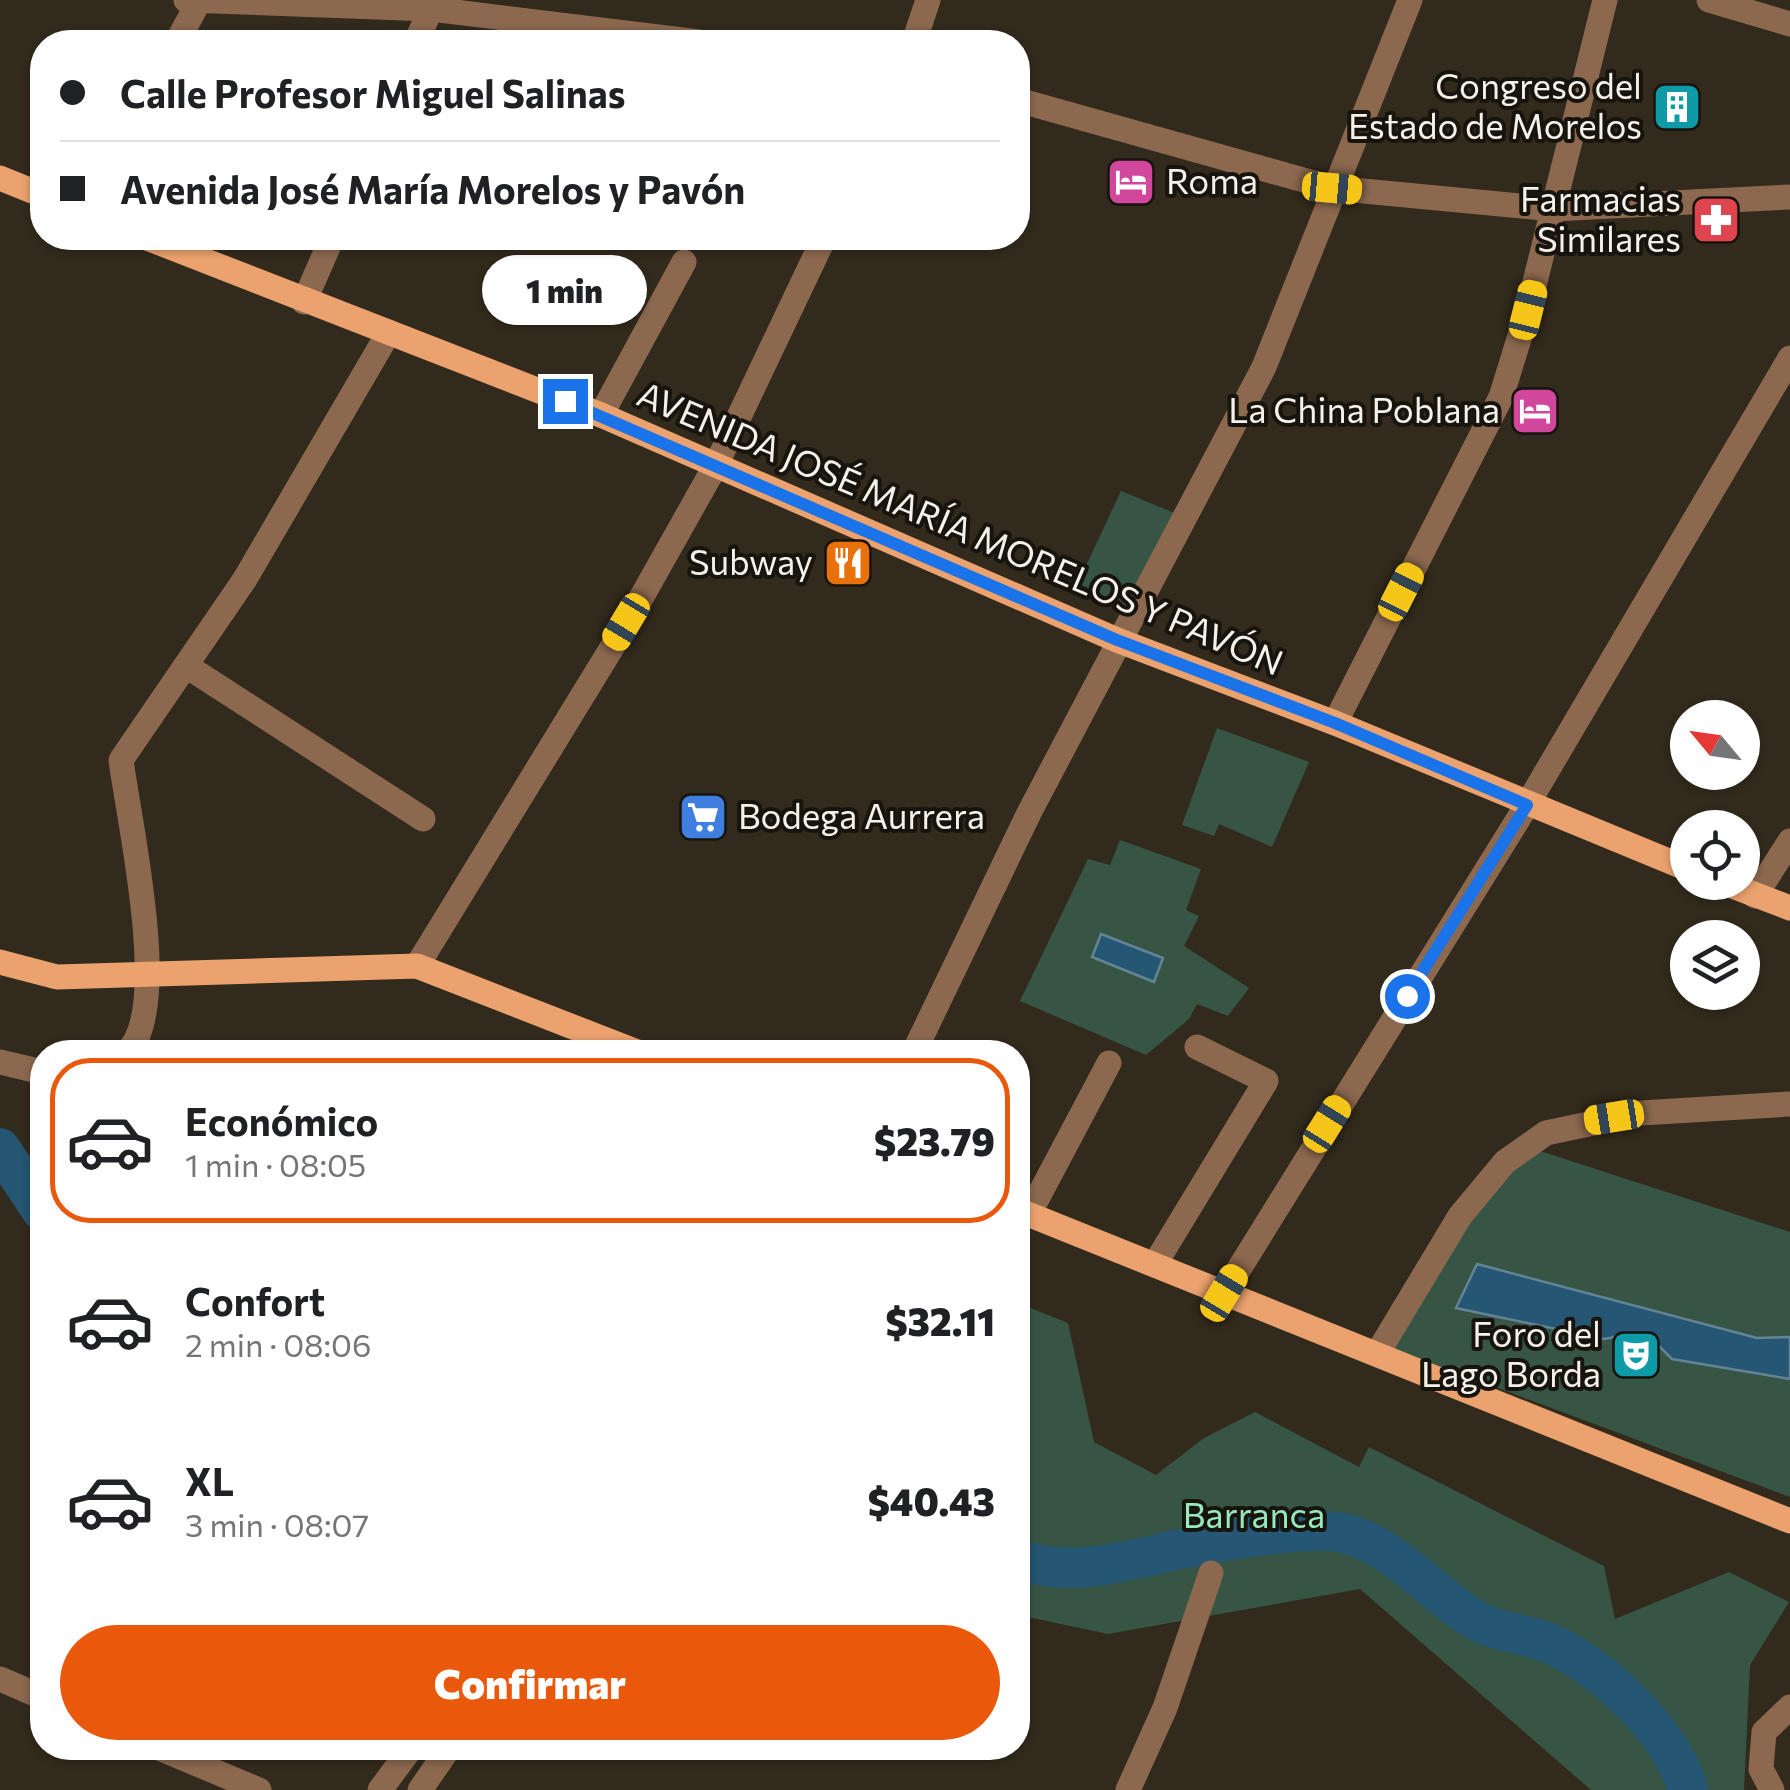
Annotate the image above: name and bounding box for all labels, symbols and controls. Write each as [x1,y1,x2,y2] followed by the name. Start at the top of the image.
[1348,63,1642,146] place label: Congreso del Estado de Morelos
[120,69,625,116] text: Calle Profesor Miguel Salinas
[1651,81,1703,133] building icon: Congreso del Estado de Morelos
[1105,156,1157,208] hotel icon: Roma
[1166,158,1258,201] place label: Roma
[120,165,745,212] text: Avenida José María Morelos y Pavón
[1301,170,1363,206] car
[1520,176,1681,259] place label: Farmacias Similares
[1690,194,1742,246] pharmacy icon: Farmacias Similares
[482,256,648,326] callout: 1 min
[526,270,603,310] text: 1 min
[1506,277,1550,343] car
[632,371,1290,683] street label: AVENIDA JOSÉ MARÍA MORELOS Y PAVÓN
[543,379,588,424] route end
[1509,385,1561,437] hotel icon: La China Poblana
[1228,387,1500,430] place label: La China Poblana
[822,537,874,589] restaurant icon: Subway
[689,539,813,582] place label: Subway
[1374,558,1428,626] car
[598,589,654,655] car
[1670,700,1760,790] north arrow
[1670,700,1760,1010] map controls
[677,791,729,843] supermarket icon: Bodega Aurrera
[738,793,985,836] place label: Bodega Aurrera
[1670,810,1760,900] button: locate
[1670,920,1760,1010] button: layers
[1385,974,1430,1019] route start
[1298,1091,1356,1157] car
[65,1096,155,1186] icon: car
[185,1097,378,1144] text: Económico
[1582,1097,1646,1137] car
[874,1117,995,1164] text: $23.79
[185,1144,366,1184] text: 1 min · 08:05
[1196,1260,1252,1326] car
[65,1276,155,1366] icon: car
[185,1277,325,1324] text: Confort
[886,1297,995,1344] text: $32.11
[1421,1311,1601,1394] place label: Foro del Lago Borda
[185,1324,371,1364] text: 2 min · 08:06
[1610,1329,1662,1381] theatre icon: Foro del Lago Borda
[65,1456,155,1546] icon: car
[185,1457,234,1504] text: XL
[868,1477,995,1524] text: $40.43
[1183,1492,1325,1535] park label: Barranca
[185,1504,369,1544] text: 3 min · 08:07
[60,1625,1000,1740] button: Confirmar

